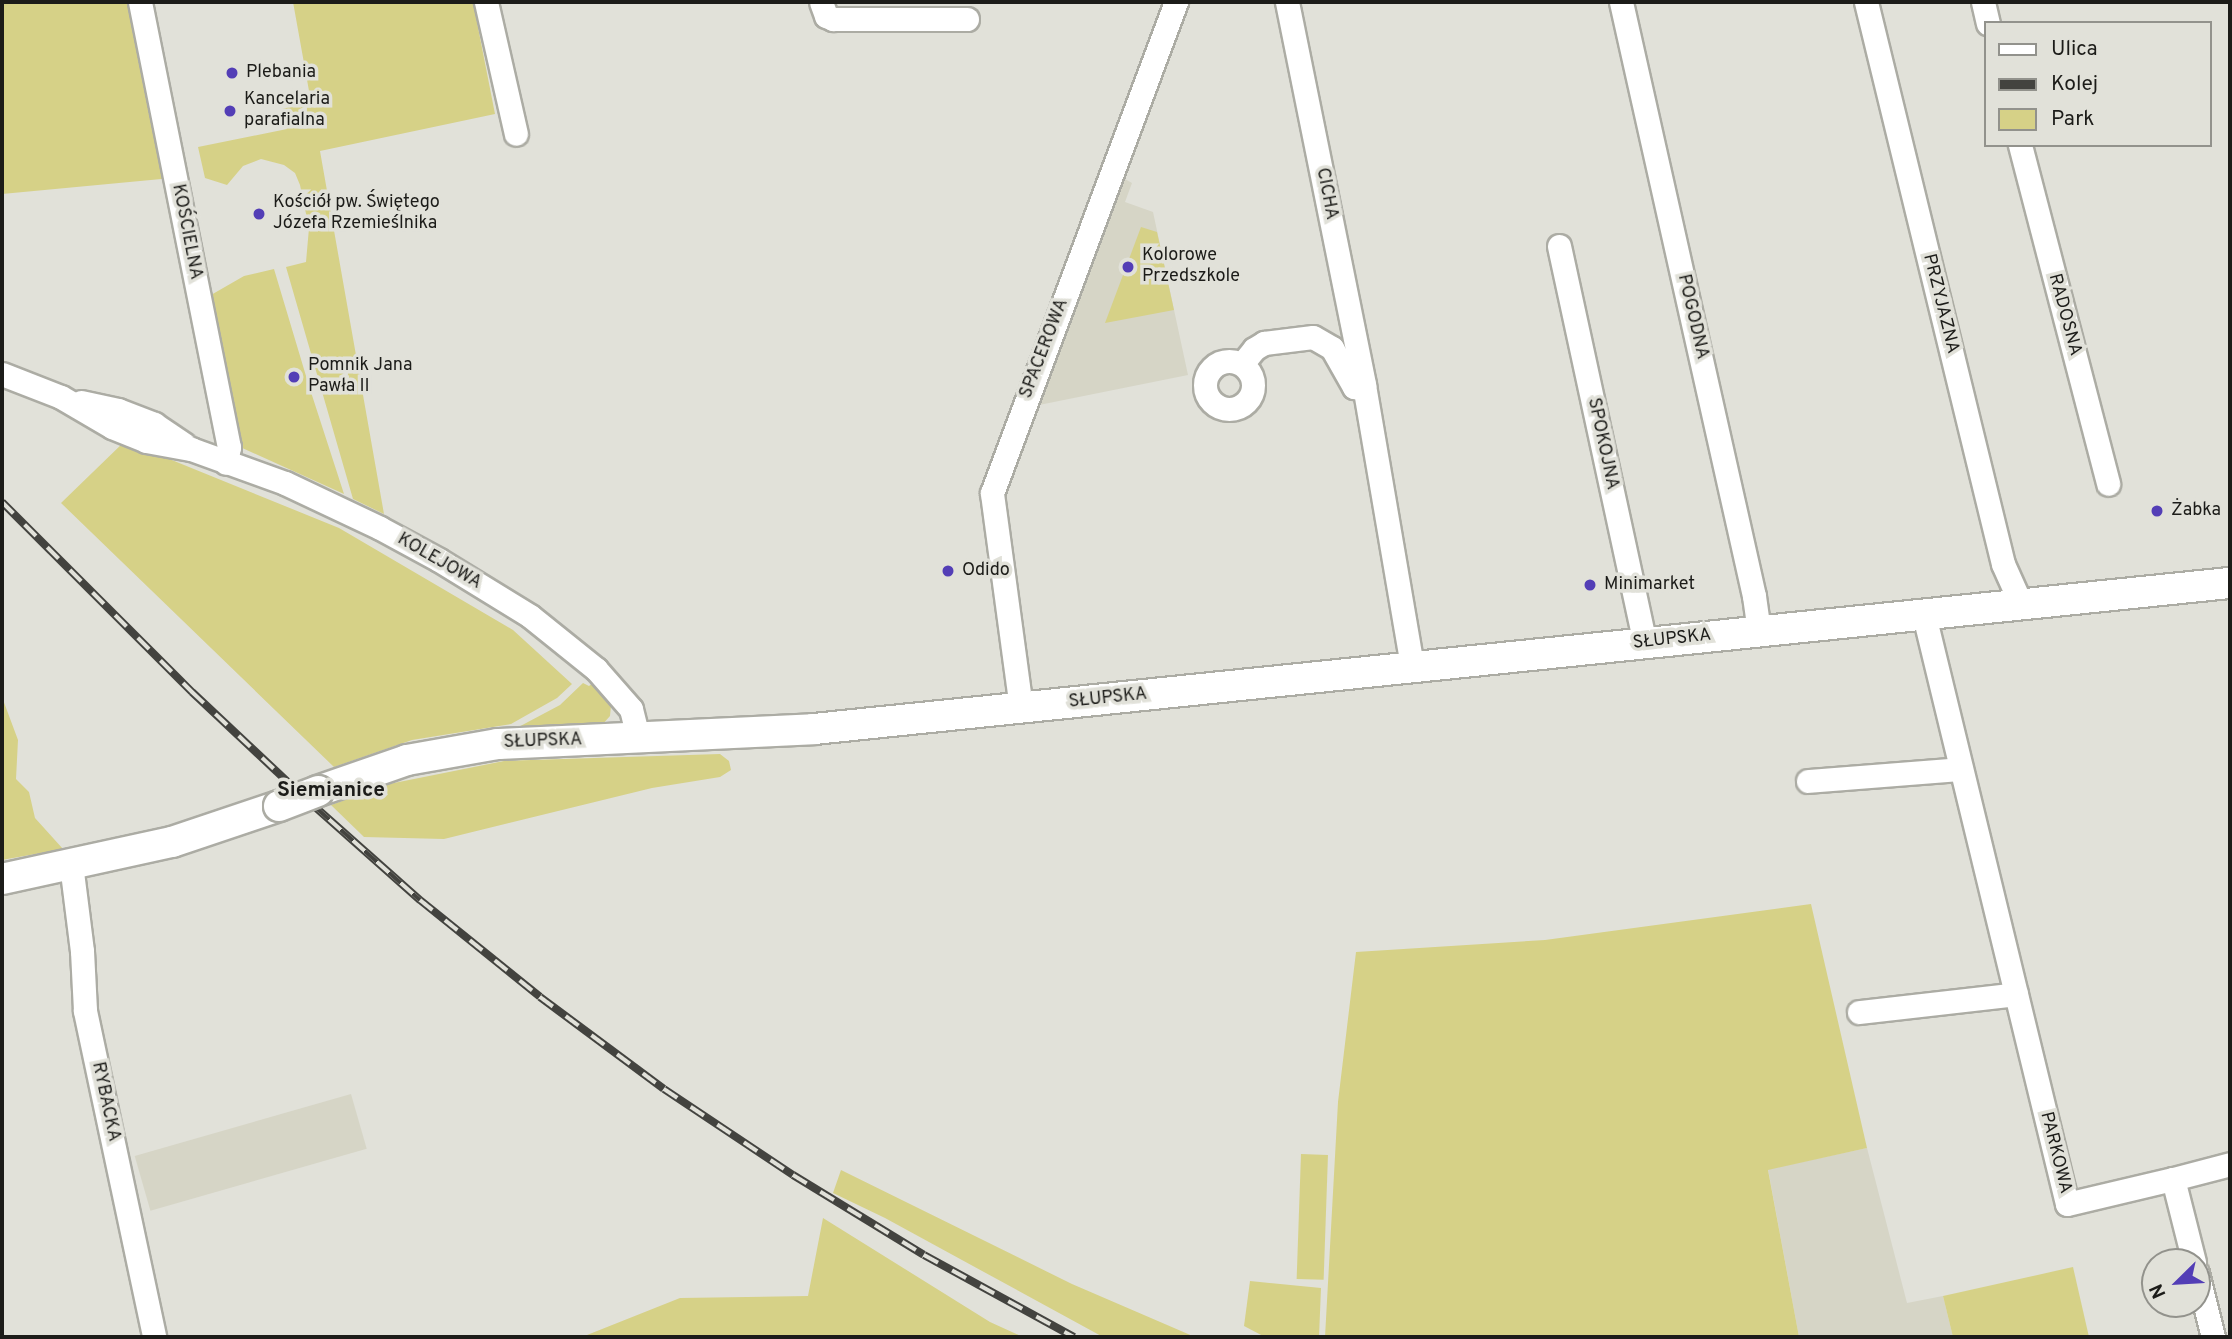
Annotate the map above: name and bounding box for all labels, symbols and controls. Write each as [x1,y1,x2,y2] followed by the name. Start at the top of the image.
[1983,21,2211,147] legend
[2051,36,2098,63] text: Ulica
[246,62,316,84] place label: Plebania
[224,65,240,81] marker: Plebania
[2051,71,2098,98] text: Kolej
[244,90,330,132] place label: Kancelaria parafialna
[222,103,238,119] marker: Kancelaria parafialna
[2051,106,2094,133] text: Park
[1310,166,1342,222] street label: CICHA
[166,182,206,282] street label: KOŚCIELNA
[273,193,440,235] place label: Kościół pw. Świętego Józefa Rzemieślnika
[251,206,267,222] marker: Kościół pw. Świętego Józefa Rzemieślnika
[1142,246,1240,288] place label: Kolorowe Przedszkole
[1917,252,1963,356] street label: PRZYJAZNA
[1120,259,1136,275] marker: Kolorowe Przedszkole
[1672,272,1712,362] street label: POGODNA
[2043,272,2085,358] street label: RADOSNA
[1016,296,1074,402] street label: SPACEROWA
[308,356,413,398] place label: Pomnik Jana Pawła II
[286,369,302,385] marker: Pomnik Jana Pawła II
[1582,396,1622,492] street label: SPOKOJNA
[2171,500,2221,522] place label: Żabka
[2149,503,2165,519] marker: Żabka
[393,529,485,595] street label: KOLEJOWA
[962,560,1010,582] place label: Odido
[940,563,956,579] marker: Odido
[1604,574,1695,596] place label: Minimarket
[1582,577,1598,593] marker: Minimarket
[1632,625,1712,655] street label: SŁUPSKA
[1068,684,1148,714] street label: SŁUPSKA
[503,730,583,754] street label: SŁUPSKA
[277,778,385,804] district label: Siemianice
[86,1060,124,1144] street label: RYBACKA
[2034,1110,2076,1196] street label: PARKOWA
[2141,1248,2211,1318] north arrow
[2145,1280,2172,1302] text: N

